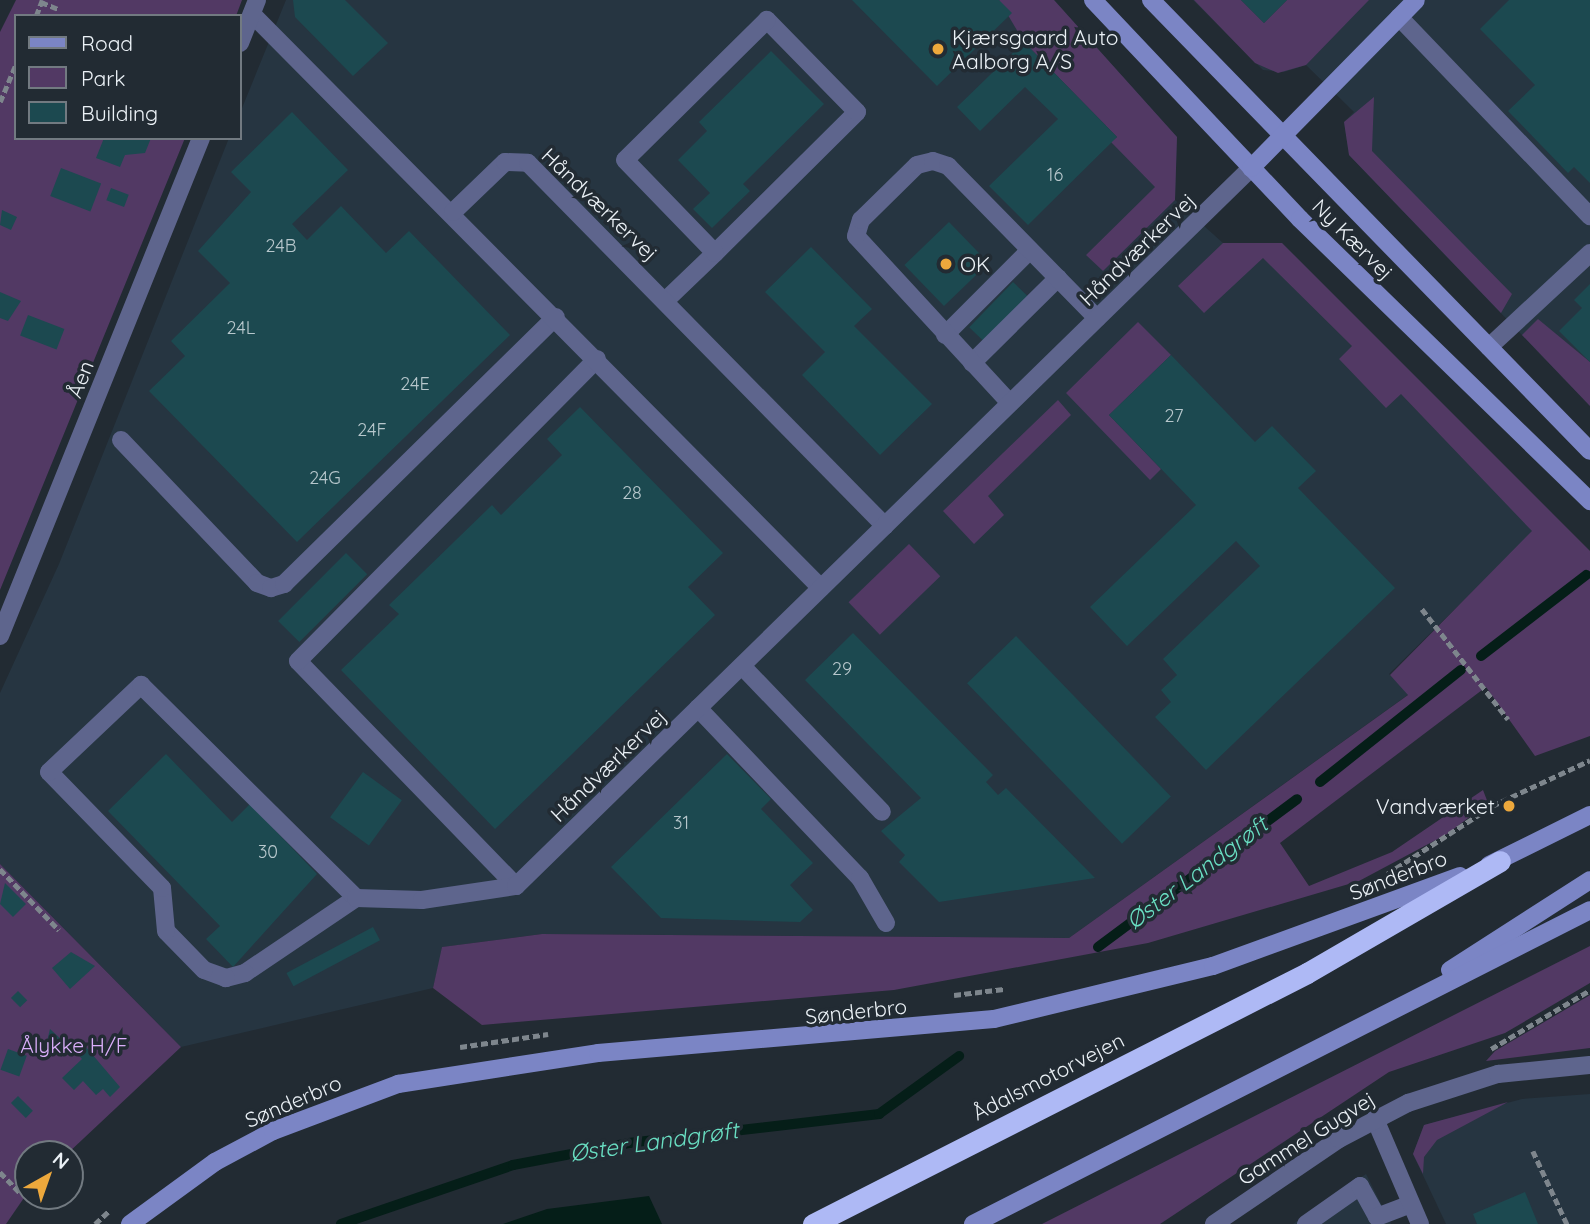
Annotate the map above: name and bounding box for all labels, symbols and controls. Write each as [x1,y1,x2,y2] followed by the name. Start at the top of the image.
[14,14,242,140] legend
[952,24,1119,74] place label: Kjærsgaard Auto Aalborg A/S
[81,30,133,56] text: Road
[930,41,946,57] marker: Kjærsgaard Auto Aalborg A/S
[81,65,125,91] text: Park
[81,100,158,126] text: Building
[537,142,663,266] street label: Håndværkervej
[1047,164,1063,186] house number: 16
[1074,187,1200,311] street label: Håndværkervej
[1307,193,1399,285] street label: Ny Kærvej
[266,235,296,257] house number: 24B
[960,251,990,277] place label: OK
[938,256,954,272] marker: OK
[227,317,255,339] house number: 24L
[61,357,99,401] street label: Åen
[400,373,430,395] house number: 24E
[1165,405,1183,427] house number: 27
[357,419,387,441] house number: 24F
[309,467,341,489] house number: 24G
[622,482,642,504] house number: 28
[832,658,852,680] house number: 29
[545,703,671,827] street label: Håndværkervej
[1376,793,1495,819] place label: Vandværket
[1501,798,1517,814] marker: Vandværket
[1121,811,1273,935] water label: Øster Landgrøft
[673,812,689,834] house number: 31
[258,841,278,863] house number: 30
[1346,845,1450,905] street label: Sønderbro
[804,993,908,1029] street label: Sønderbro
[968,1027,1128,1125] street label: Ådalsmotorvejen
[20,1032,128,1058] park label: Ålykke H/F
[241,1069,345,1133] street label: Sønderbro
[1233,1086,1379,1190] street label: Gammel Gugvej
[568,1117,740,1167] water label: Øster Landgrøft
[14,1140,84,1210] north arrow
[48,1147,74,1174] text: N

